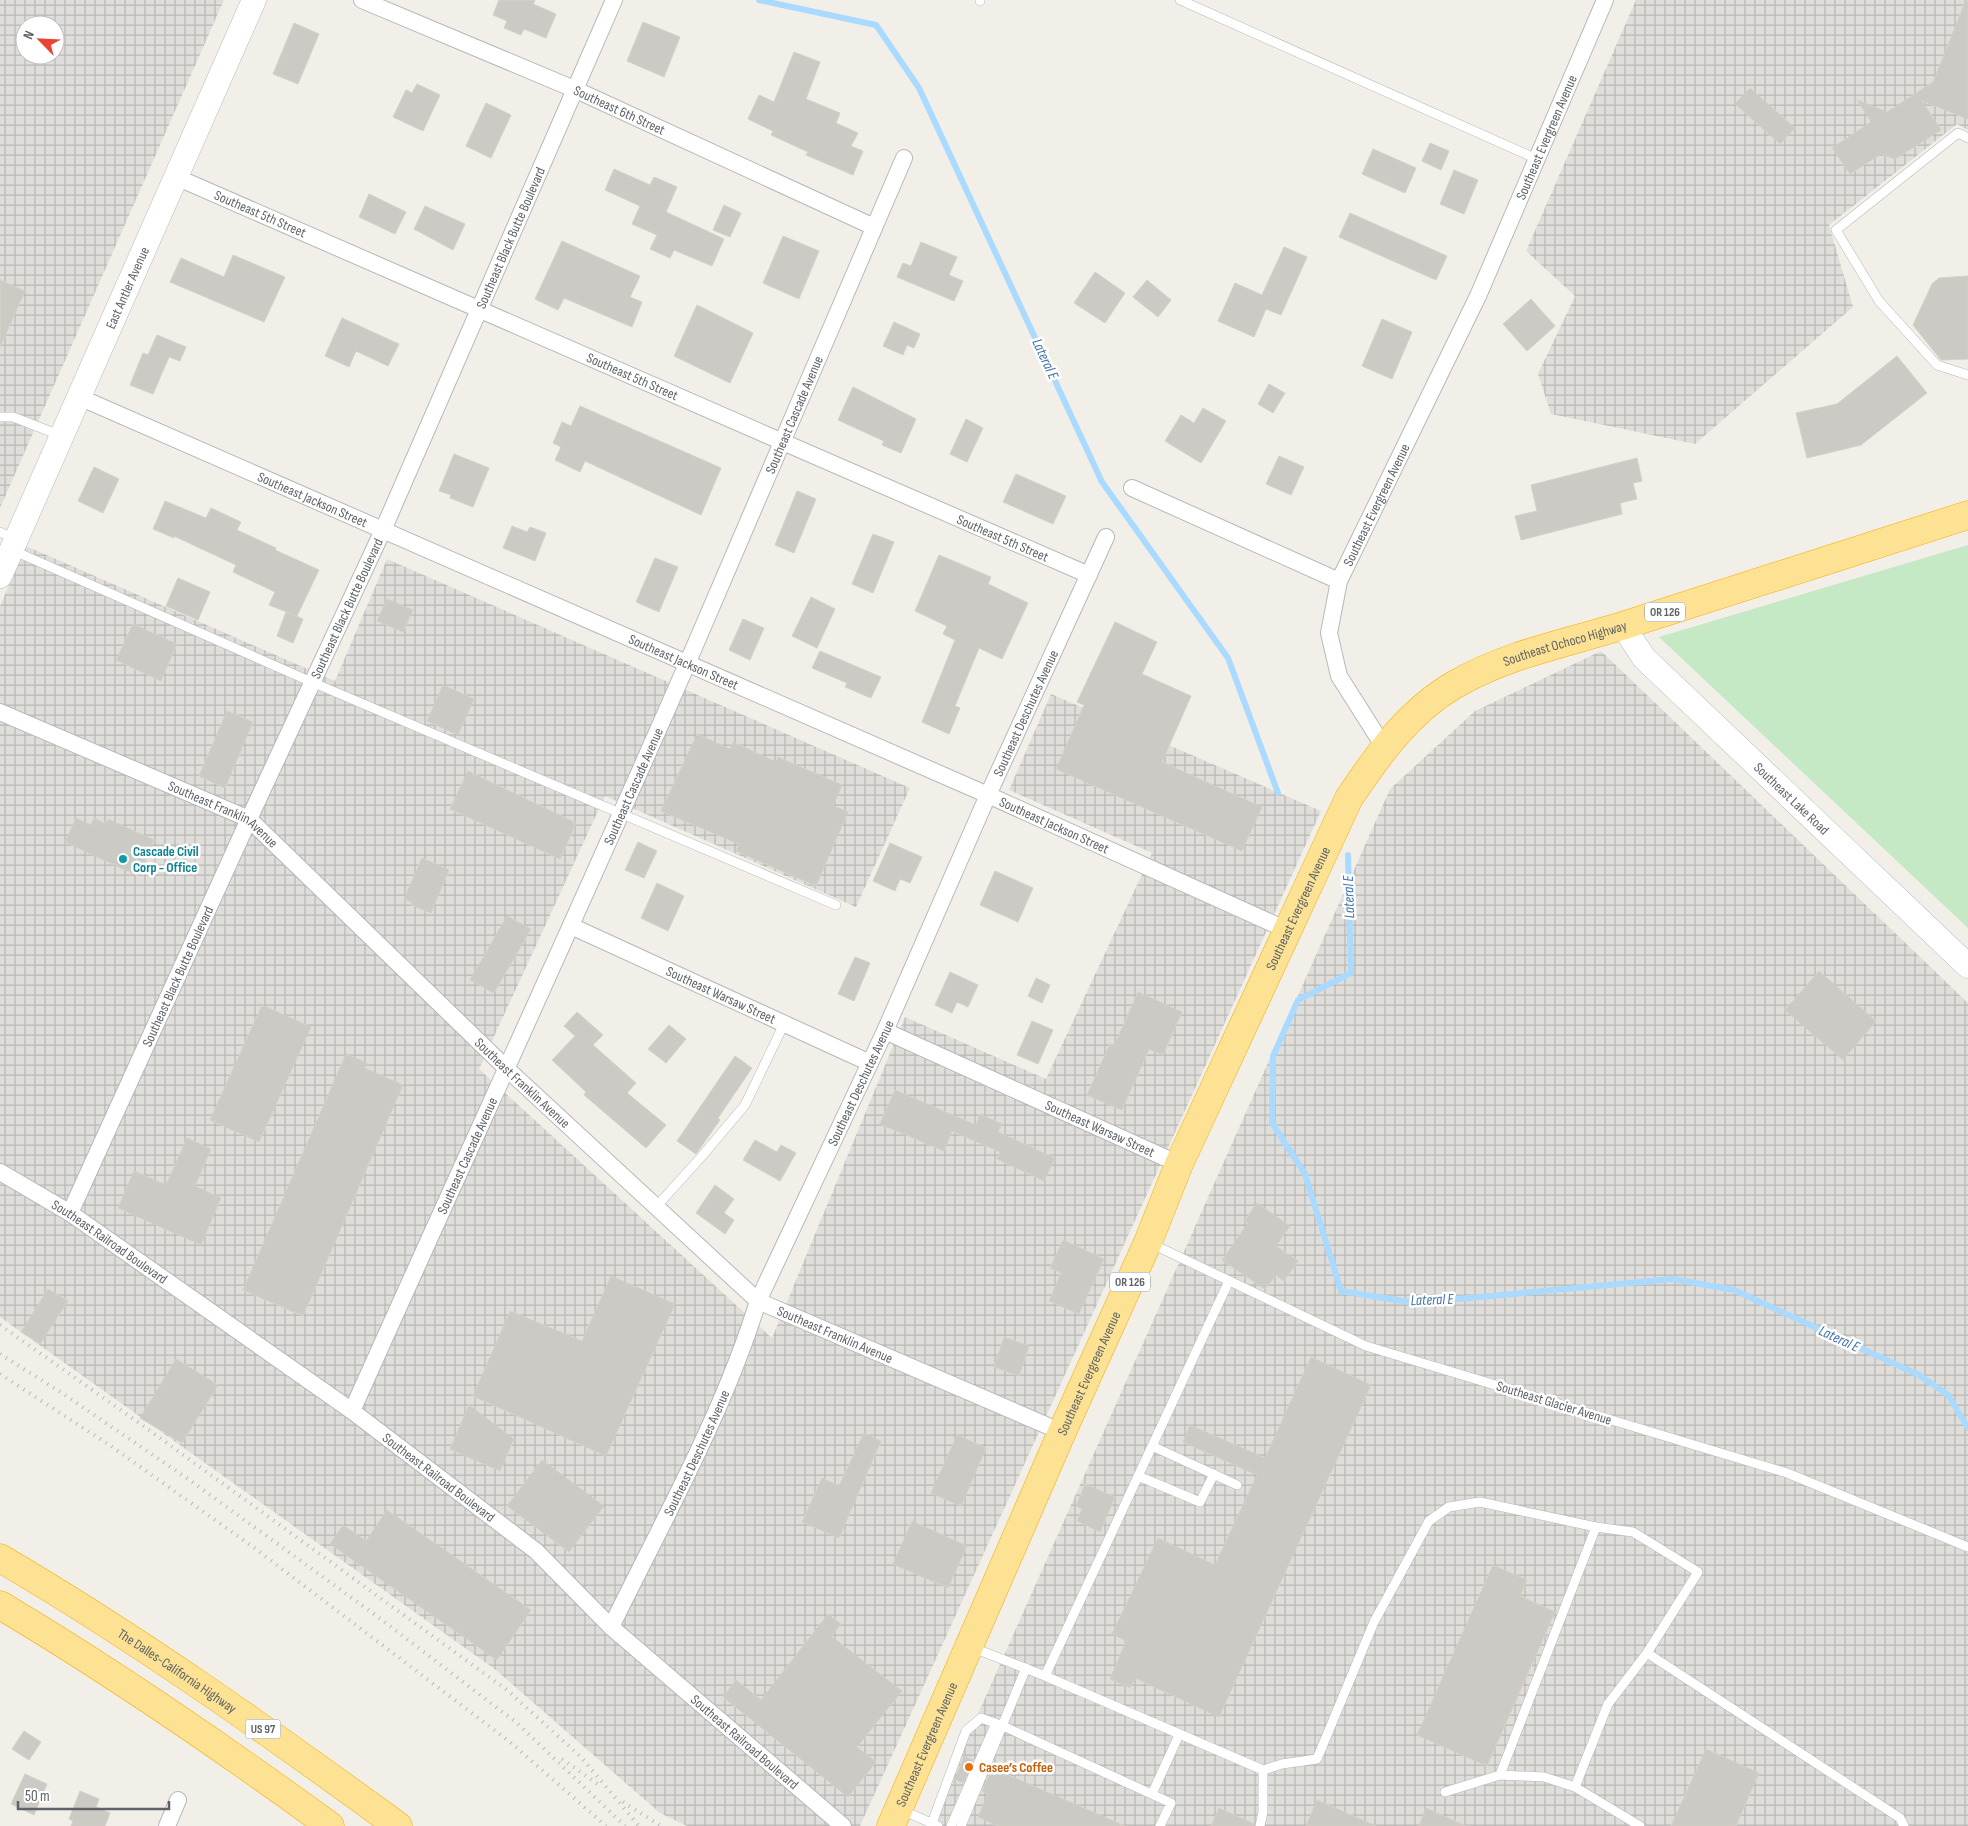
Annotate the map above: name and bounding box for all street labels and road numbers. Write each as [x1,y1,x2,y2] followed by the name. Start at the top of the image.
[1512,72,1580,202] street label: Southeast Evergreen Avenue
[571,82,668,138] street label: Southeast 6th Street
[472,164,549,311] street label: Southeast Black Butte Boulevard
[212,186,309,241] street label: Southeast 5th Street
[102,244,153,331] street label: East Antler Avenue
[584,349,681,404] street label: Southeast 5th Street
[761,353,827,476] street label: Southeast Cascade Avenue
[1339,441,1413,569] street label: Southeast Evergreen Avenue
[255,468,370,531] street label: Southeast Jackson Street
[954,510,1051,565] street label: Southeast 5th Street
[307,535,387,681] street label: Southeast Black Butte Boulevard
[1645,602,1685,622] road number: OR 126
[1501,616,1629,670] street label: Southeast Ochoco Highway
[626,630,741,693] street label: Southeast Jackson Street
[989,647,1062,779] street label: Southeast Deschutes Avenue
[600,725,666,848] street label: Southeast Cascade Avenue
[1750,759,1833,838] street label: Southeast Lake Road
[166,777,282,851] street label: Southeast Franklin Avenue
[997,793,1112,857] street label: Southeast Jackson Street
[1262,844,1334,973] street label: Southeast Evergreen Avenue
[138,903,217,1049] street label: Southeast Black Butte Boulevard
[664,962,778,1027] street label: Southeast Warsaw Street
[824,1017,897,1149] street label: Southeast Deschutes Avenue
[471,1034,574,1132] street label: Southeast Franklin Avenue
[433,1095,501,1217] street label: Southeast Cascade Avenue
[1043,1096,1158,1160] street label: Southeast Warsaw Street
[49,1196,171,1287] street label: Southeast Railroad Boulevard
[1110,1272,1150,1291] road number: OR 126
[775,1302,896,1367] street label: Southeast Franklin Avenue
[1053,1309,1124,1438] street label: Southeast Evergreen Avenue
[1494,1377,1614,1429] street label: Southeast Glacier Avenue
[660,1387,733,1519] street label: Southeast Deschutes Avenue
[379,1429,499,1525] street label: Southeast Railroad Boulevard
[115,1625,240,1717] street label: The Dalles-California Highway
[892,1679,961,1809] street label: Southeast Evergreen Avenue
[687,1691,802,1793] street label: Southeast Railroad Boulevard
[246,1720,280,1738] road number: US 97

